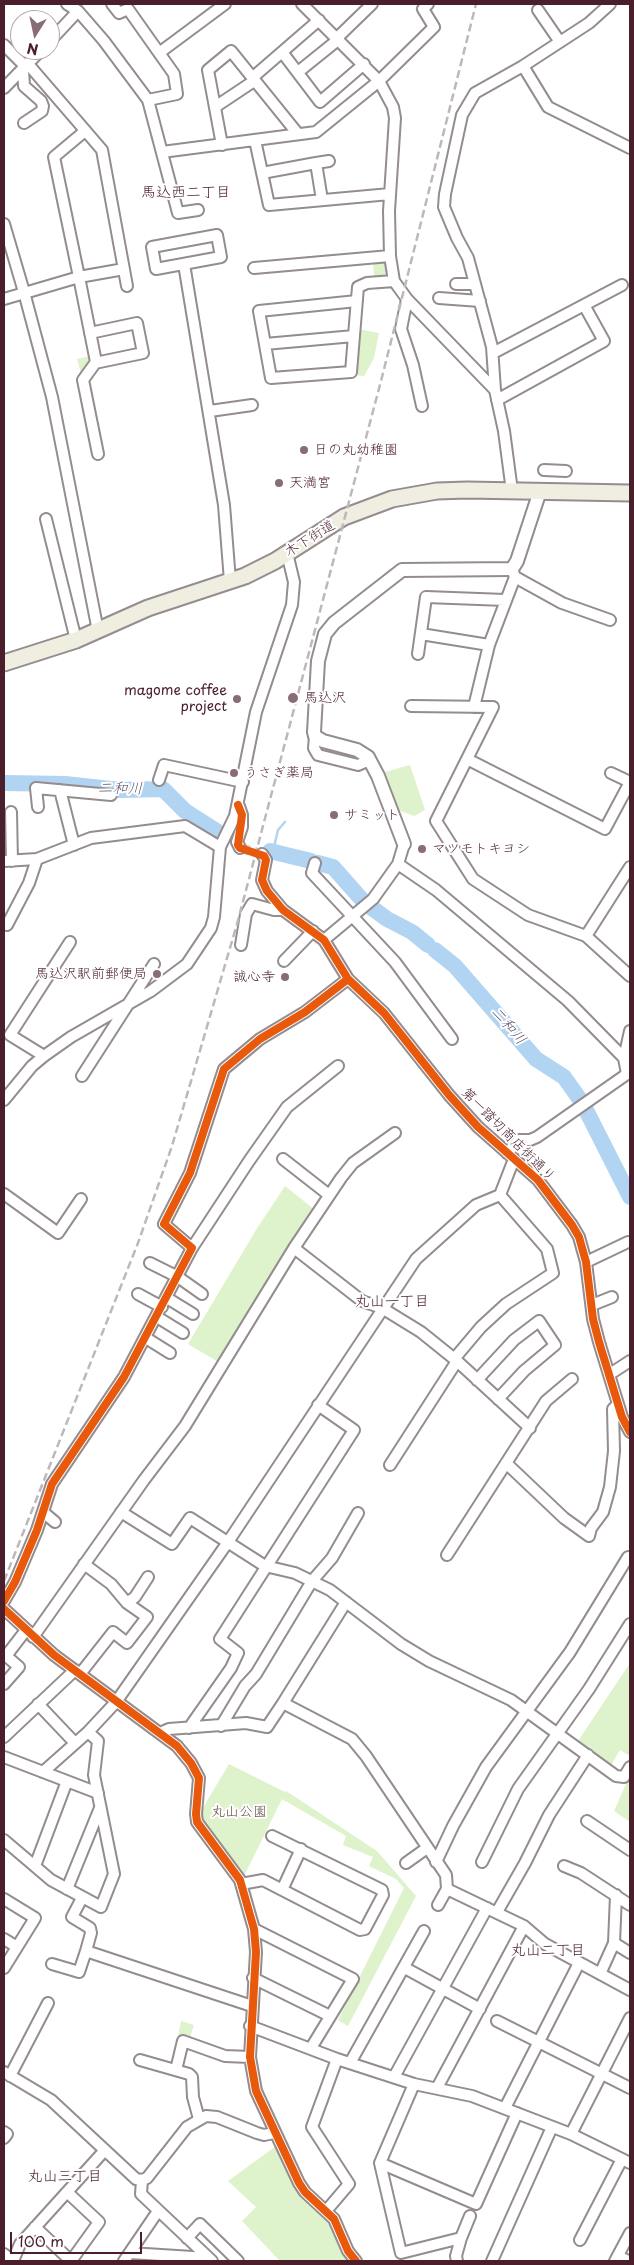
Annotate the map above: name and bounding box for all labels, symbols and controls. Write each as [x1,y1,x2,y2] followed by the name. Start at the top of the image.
[10,10,60,60] north arrow
[25,38,40,61] text: N
[141,184,231,202] district label: 馬込西二丁目
[314,442,398,458] place label: 日の丸幼稚園
[298,444,310,456] marker: 日の丸幼稚園
[289,475,331,491] place label: 天満宮
[273,477,285,489] marker: 天満宮
[282,517,338,561] street label: 木下街道
[124,683,227,716] place label: magome coffee project
[304,690,346,706] place label: 馬込沢
[286,691,300,705] marker: 馬込沢
[231,693,243,705] marker: magome coffee project
[244,765,314,781] place label: うさぎ薬局
[228,767,240,779] marker: うさぎ薬局
[97,780,143,798] water label: 二和川
[344,807,400,823] place label: サミット
[328,809,340,821] marker: サミット
[432,841,530,857] place label: マツモトキヨシ
[416,843,428,855] marker: マツモトキヨシ
[35,966,147,982] place label: 馬込沢駅前郵便局
[151,968,163,980] marker: 馬込沢駅前郵便局
[233,969,275,985] place label: 誠心寺
[279,971,291,983] marker: 誠心寺
[486,1003,530,1049] water label: 二和川
[458,1085,558,1185] street label: 第一踏切商店街通り
[355,1293,429,1311] district label: 丸山一丁目
[211,1804,267,1820] park label: 丸山公園
[511,1942,585,1960] district label: 丸山二丁目
[28,2168,102,2186] district label: 丸山三丁目
[12,2222,145,2254] scale bar
[18,2229,64,2252] text: 100 m

